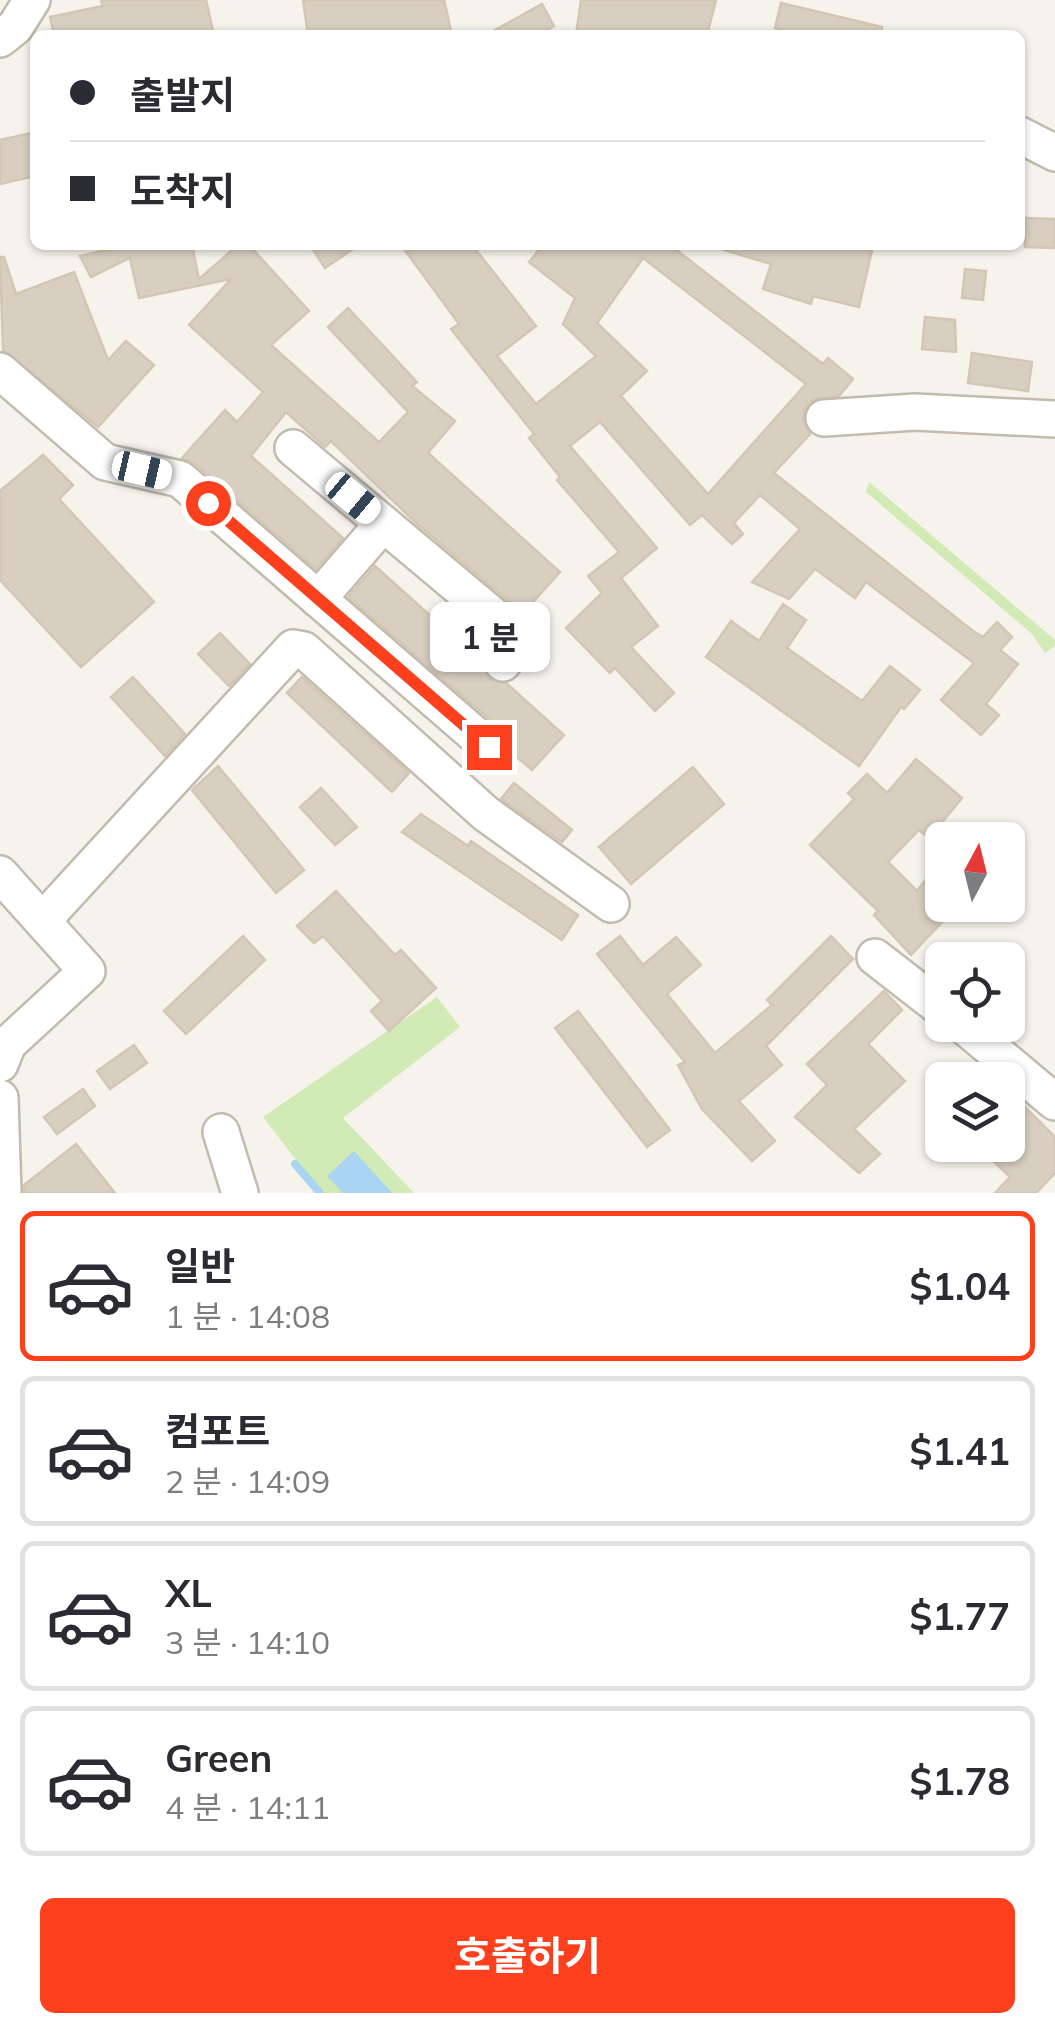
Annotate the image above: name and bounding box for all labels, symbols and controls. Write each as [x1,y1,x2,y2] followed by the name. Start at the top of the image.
[130,71,235,119] text: 출발지
[130,167,235,215] text: 도착지
[109,449,175,491] car
[320,467,386,529] car
[186,481,231,526] route start
[429,602,549,672] callout: 1 분
[461,617,519,657] text: 1 분
[467,725,512,770] route end
[925,822,1025,922] north arrow
[925,822,1025,1162] map controls
[925,942,1025,1042] button: locate
[925,1062,1025,1162] button: layers
[45,1241,135,1331] icon: car
[165,1242,235,1290] text: 일반
[909,1262,1010,1310] text: $1.04
[165,1296,330,1336] text: 1 분 · 14:08
[45,1406,135,1496] icon: car
[165,1407,270,1455] text: 컴포트
[909,1427,1010,1475] text: $1.41
[165,1461,330,1501] text: 2 분 · 14:09
[165,1569,212,1617] text: XL
[45,1571,135,1661] icon: car
[909,1592,1010,1640] text: $1.77
[165,1622,330,1662] text: 3 분 · 14:10
[165,1734,272,1782] text: Green
[45,1736,135,1826] icon: car
[909,1757,1010,1805] text: $1.78
[165,1787,330,1827] text: 4 분 · 14:11
[40,1898,1015,2013] button: 호출하기

